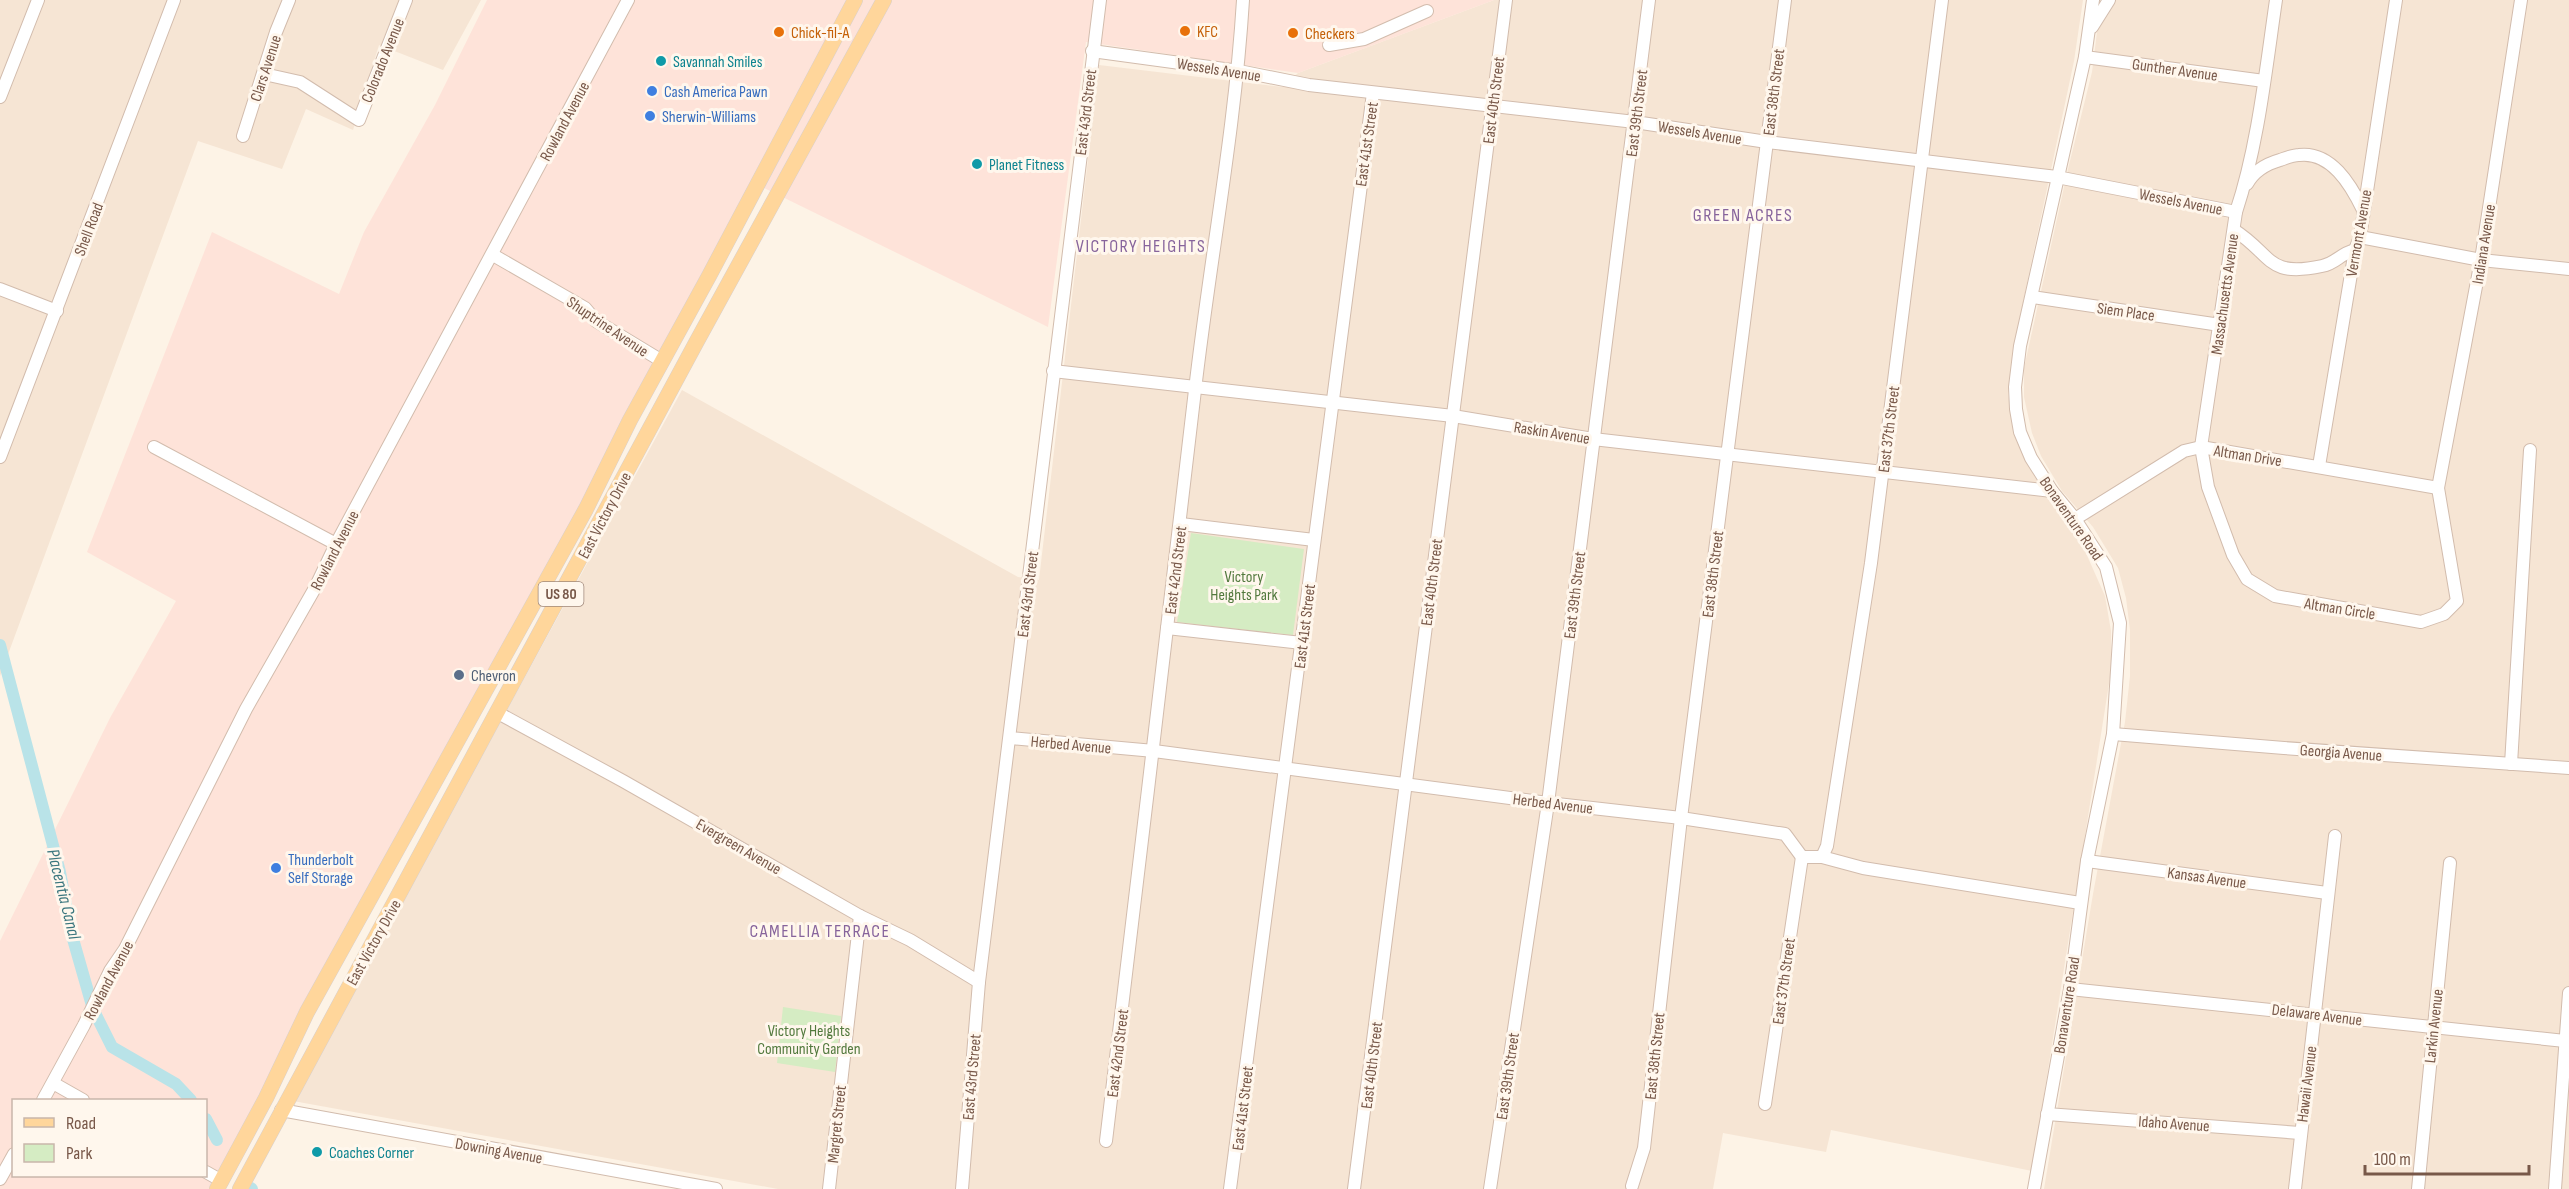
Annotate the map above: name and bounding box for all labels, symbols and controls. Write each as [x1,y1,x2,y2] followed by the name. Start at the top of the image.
[358,16,409,106] street label: Colorado Avenue
[1197,23,1218,42] place label: KFC
[791,24,849,43] place label: Chick-fil-A
[1178,24,1192,38] marker: KFC
[772,25,786,39] marker: Chick-fil-A
[1305,25,1355,44] place label: Checkers
[1286,26,1300,40] marker: Checkers
[247,33,286,104] street label: Clars Avenue
[1760,48,1789,137] street label: East 38th Street
[673,53,763,72] place label: Savannah Smiles
[654,54,668,68] marker: Savannah Smiles
[1175,54,1262,86] street label: Wessels Avenue
[1480,55,1509,145] street label: East 40th Street
[2131,55,2219,86] street label: Gunther Avenue
[1072,68,1101,156] street label: East 43rd Street
[1623,68,1652,158] street label: East 39th Street
[536,79,594,165] street label: Rowland Avenue
[664,83,768,102] place label: Cash America Pawn
[645,84,659,98] marker: Cash America Pawn
[1352,101,1383,188] street label: East 41st Street
[662,108,756,127] place label: Sherwin-Williams
[643,109,657,123] marker: Sherwin-Williams
[1656,117,1743,149] street label: Wessels Avenue
[989,156,1065,175] place label: Planet Fitness
[970,157,984,171] marker: Planet Fitness
[2137,185,2224,220] street label: Wessels Avenue
[2342,188,2376,278] street label: Vermont Avenue
[71,200,108,259] street label: Shell Road
[2469,203,2500,286] street label: Indiana Avenue
[1693,205,1793,226] district label: GREEN ACRES
[2208,232,2243,356] street label: Massachusetts Avenue
[1076,236,1206,257] district label: VICTORY HEIGHTS
[563,293,652,362] street label: Shuptrine Avenue
[2096,299,2156,326] street label: Siem Place
[1875,385,1904,474] street label: East 37th Street
[1512,418,1591,449] street label: Raskin Avenue
[2211,442,2283,471] street label: Altman Drive
[575,469,636,562] street label: East Victory Drive
[2035,473,2107,564] street label: Bonaventure Road
[307,508,364,594] street label: Rowland Avenue
[1162,525,1191,615] street label: East 42nd Street
[1699,530,1728,619] street label: East 38th Street
[1418,537,1447,627] street label: East 40th Street
[1014,550,1043,638] street label: East 43rd Street
[1561,550,1590,640] street label: East 39th Street
[1210,568,1278,605] park label: Victory Heights Park
[538,582,584,606] road number: US 80
[1291,583,1320,670] street label: East 41st Street
[2302,594,2377,624] street label: Altman Circle
[471,667,516,686] place label: Chevron
[452,668,466,682] marker: Chevron
[1030,733,1112,758] street label: Herbed Avenue
[2299,741,2383,766] street label: Georgia Avenue
[1512,790,1594,819] street label: Herbed Avenue
[692,815,784,879] street label: Evergreen Avenue
[42,847,85,942] water label: Placentia Canal
[288,851,354,888] place label: Thunderbolt Self Storage
[269,861,283,875] marker: Thunderbolt Self Storage
[2166,864,2247,893] street label: Kansas Avenue
[343,897,406,989] street label: East Victory Drive
[750,921,891,942] district label: CAMELLIA TERRACE
[1769,937,1800,1026] street label: East 37th Street
[80,938,138,1024] street label: Rowland Avenue
[2050,956,2085,1055] street label: Bonaventure Road
[2421,988,2448,1064] street label: Larkin Avenue
[2271,1001,2363,1030] street label: Delaware Avenue
[1104,1008,1133,1098] street label: East 42nd Street
[1641,1012,1670,1101] street label: East 38th Street
[1358,1020,1387,1110] street label: East 40th Street
[757,1022,861,1059] park label: Victory Heights Community Garden
[1493,1031,1524,1121] street label: East 39th Street
[959,1033,986,1121] street label: East 43rd Street
[2293,1045,2322,1123] street label: Hawaii Avenue
[1229,1065,1258,1152] street label: East 41st Street
[824,1084,851,1164] street label: Margret Street
[12,1099,207,1177] legend
[66,1113,96,1134] text: Road
[2138,1113,2210,1136] street label: Idaho Avenue
[454,1134,544,1168] street label: Downing Avenue
[2365,1138,2528,1176] scale bar
[66,1143,92,1164] text: Park
[329,1144,414,1163] place label: Coaches Corner
[310,1145,324,1159] marker: Coaches Corner
[2374,1149,2411,1170] text: 100 m

